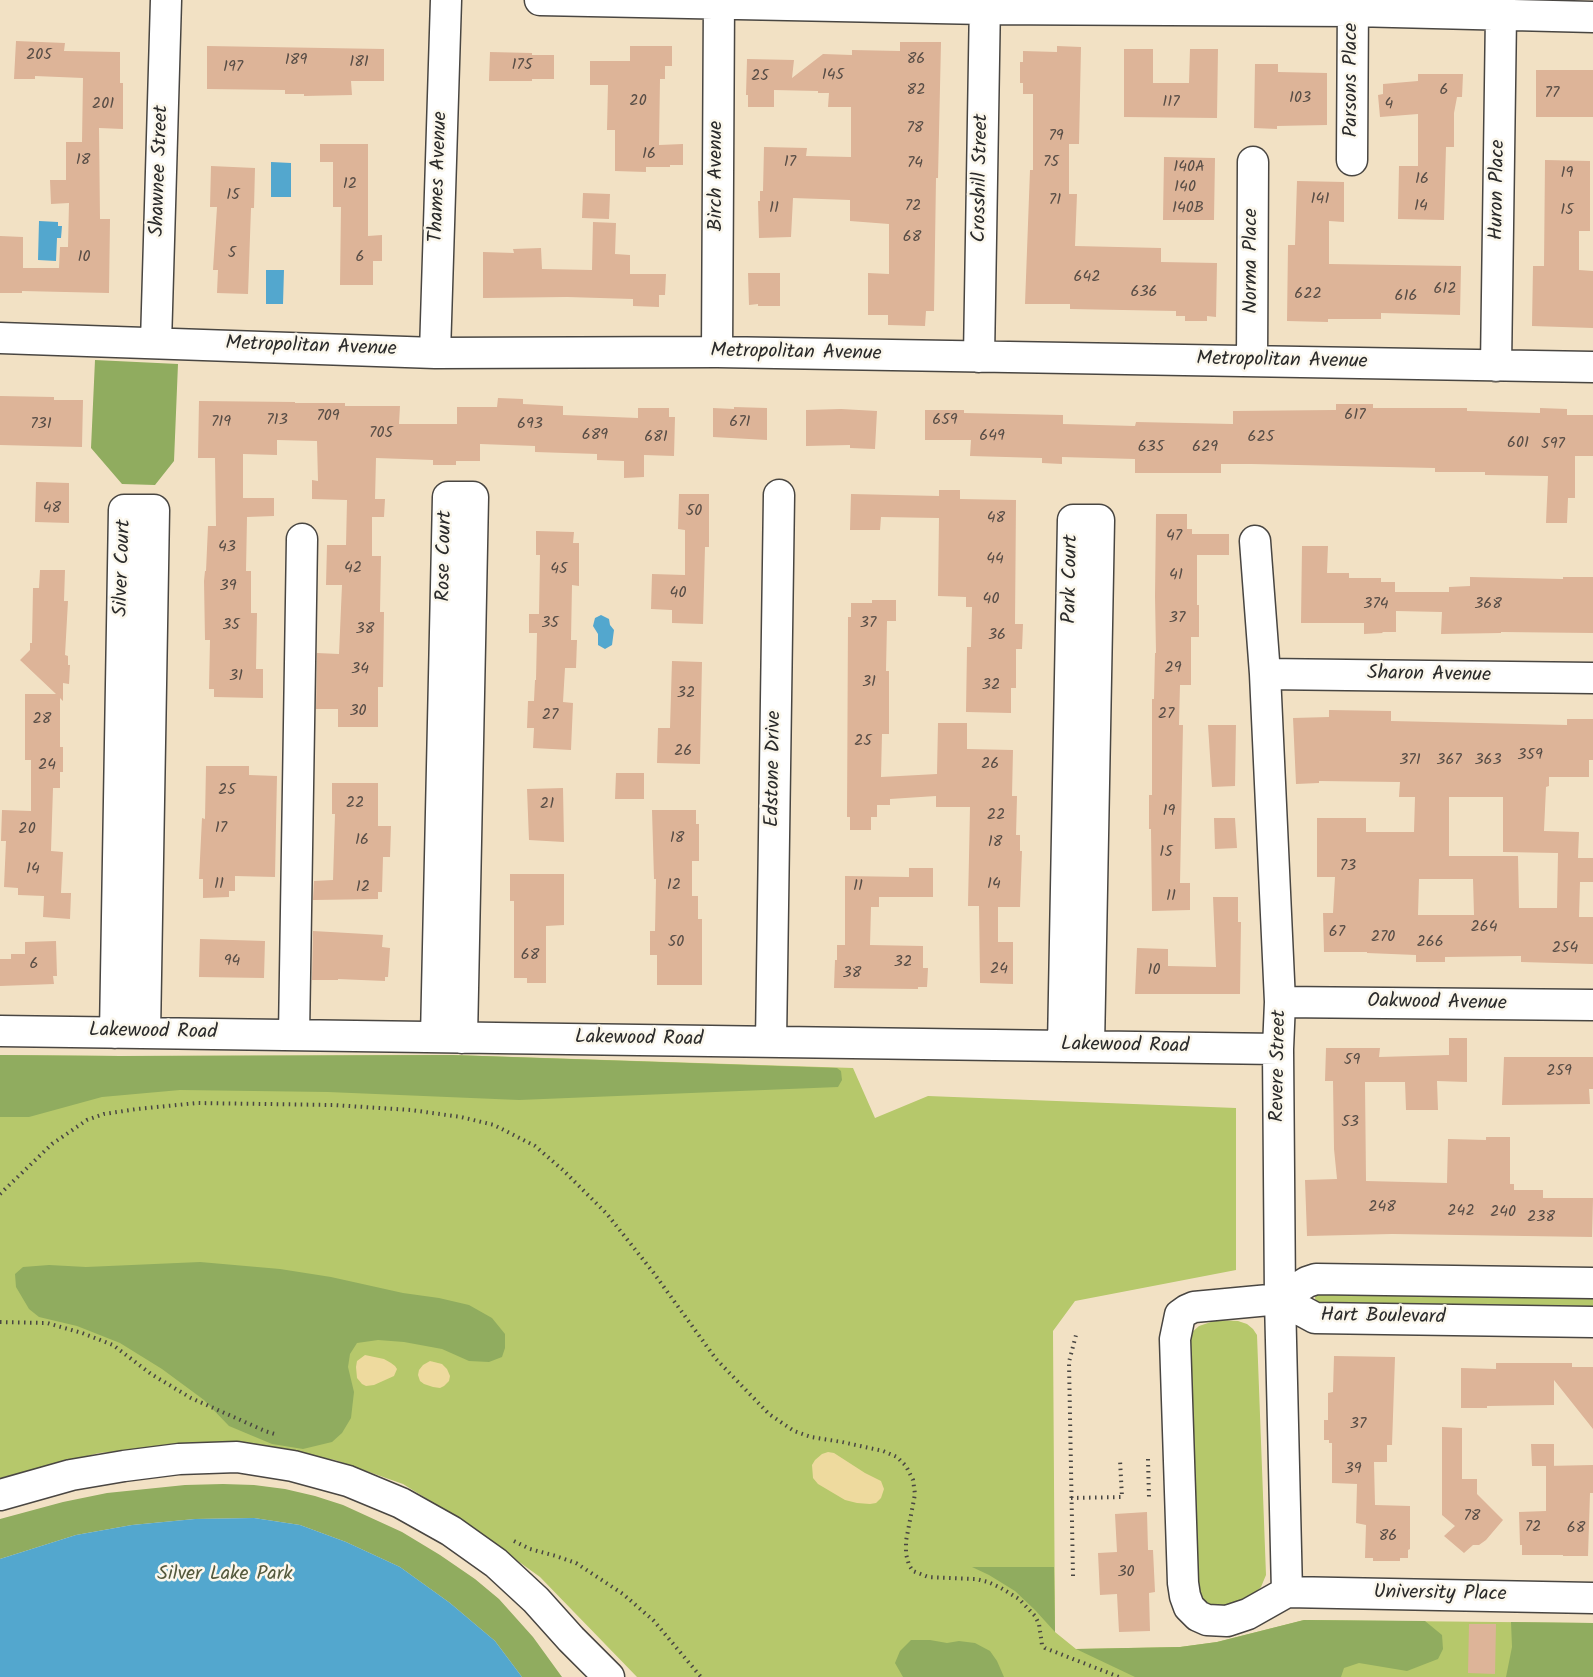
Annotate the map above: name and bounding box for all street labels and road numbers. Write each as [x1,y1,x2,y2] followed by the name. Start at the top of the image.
[1341,23,1365,137] street label: Parsons Place
[147,105,175,237] street label: Shawnee Street
[426,111,454,243] street label: Thames Avenue
[969,113,995,243] street label: Crosshill Street
[706,121,730,231] street label: Birch Avenue
[1486,140,1512,240] street label: Huron Place
[1241,208,1265,314] street label: Norma Place
[225,333,397,363] street label: Metropolitan Avenue
[710,341,882,367] street label: Metropolitan Avenue
[1196,349,1368,375] street label: Metropolitan Avenue
[433,510,459,602] street label: Rose Court
[110,519,138,617] street label: Silver Court
[1059,534,1085,624] street label: Park Court
[1367,663,1491,689] street label: Sharon Avenue
[762,711,788,827] street label: Edstone Drive
[1367,991,1507,1017] street label: Oakwood Avenue
[1267,1010,1293,1122] street label: Revere Street
[89,1020,217,1046] street label: Lakewood Road
[575,1027,703,1053] street label: Lakewood Road
[1061,1034,1189,1060] street label: Lakewood Road
[1320,1305,1446,1331] street label: Hart Boulevard
[1373,1582,1507,1608] street label: University Place

